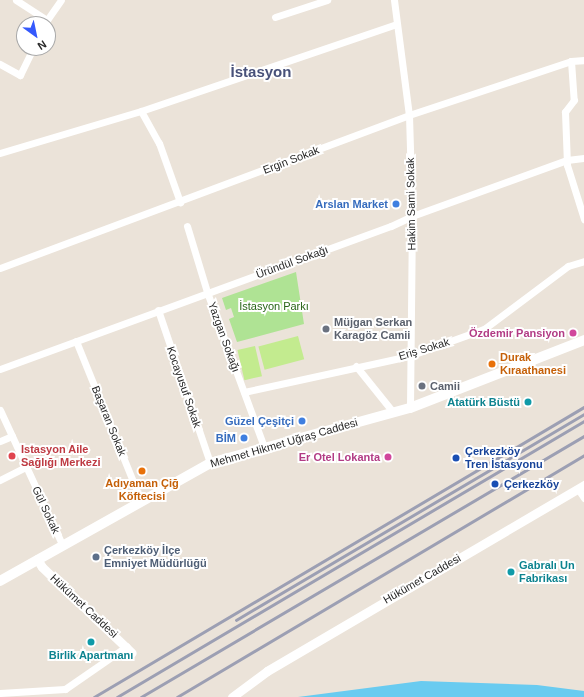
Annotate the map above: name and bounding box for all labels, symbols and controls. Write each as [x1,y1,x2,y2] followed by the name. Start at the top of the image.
[16,16,56,56] north arrow
[35,38,49,52] text: N
[231,63,291,81] district label: İstasyon
[261,143,321,177] street label: Ergin Sokak
[404,157,418,251] street label: Hakim Sami Sokak
[315,197,388,211] place label: Arslan Market
[391,199,401,209] marker: Arslan Market
[254,243,330,281] street label: Üründül Sokağı
[239,299,309,313] park label: İstasyon Parkı
[205,300,243,374] street label: Yazgan Sokağı
[334,316,412,342] place label: Müjgan Serkan Karagöz Camii
[321,324,331,334] marker: Müjgan Serkan Karagöz Camii
[469,326,565,340] place label: Özdemir Pansiyon
[568,328,578,338] marker: Özdemir Pansiyon
[397,335,451,363] street label: Eriş Sokak
[164,345,204,429] street label: Kocayusuf Sokak
[500,351,566,377] place label: Durak Kıraathanesi
[487,359,497,369] marker: Durak Kıraathanesi
[430,379,460,393] place label: Camii
[417,381,427,391] marker: Camii
[89,384,129,458] street label: Başaran Sokak
[447,395,520,409] place label: Atatürk Büstü
[523,397,533,407] marker: Atatürk Büstü
[225,414,294,428] place label: Güzel Çeşitçi
[209,416,359,470] street label: Mehmet Hikmet Uğraş Caddesi
[297,416,307,426] marker: Güzel Çeşitçi
[216,431,236,445] place label: BİM
[239,433,249,443] marker: BİM
[21,443,100,469] place label: Istasyon Aile Sağlığı Merkezi
[465,445,543,471] place label: Çerkezköy Tren İstasyonu
[6,450,18,462] marker: Istasyon Aile Sağlığı Merkezi
[299,450,380,464] place label: Er Otel Lokanta
[383,452,393,462] marker: Er Otel Lokanta
[450,452,462,464] marker: Çerkezköy Tren İstasyonu
[137,466,147,476] marker: Adıyaman Çiğ Köftecisi
[105,477,179,503] place label: Adıyaman Çiğ Köftecisi
[504,477,559,491] place label: Çerkezköy
[489,478,501,490] marker: Çerkezköy
[29,484,63,536] street label: Gül Sokak
[104,544,207,570] place label: Çerkezköy İlçe Emniyet Müdürlüğü
[381,551,463,607] street label: Hükümet Caddesi
[91,552,101,562] marker: Çerkezköy İlçe Emniyet Müdürlüğü
[519,559,575,585] place label: Gabralı Un Fabrikası
[506,567,516,577] marker: Gabralı Un Fabrikası
[48,571,120,641] street label: Hükümet Caddesi
[86,637,96,647] marker: Birlik Apartmanı
[49,648,133,662] place label: Birlik Apartmanı

